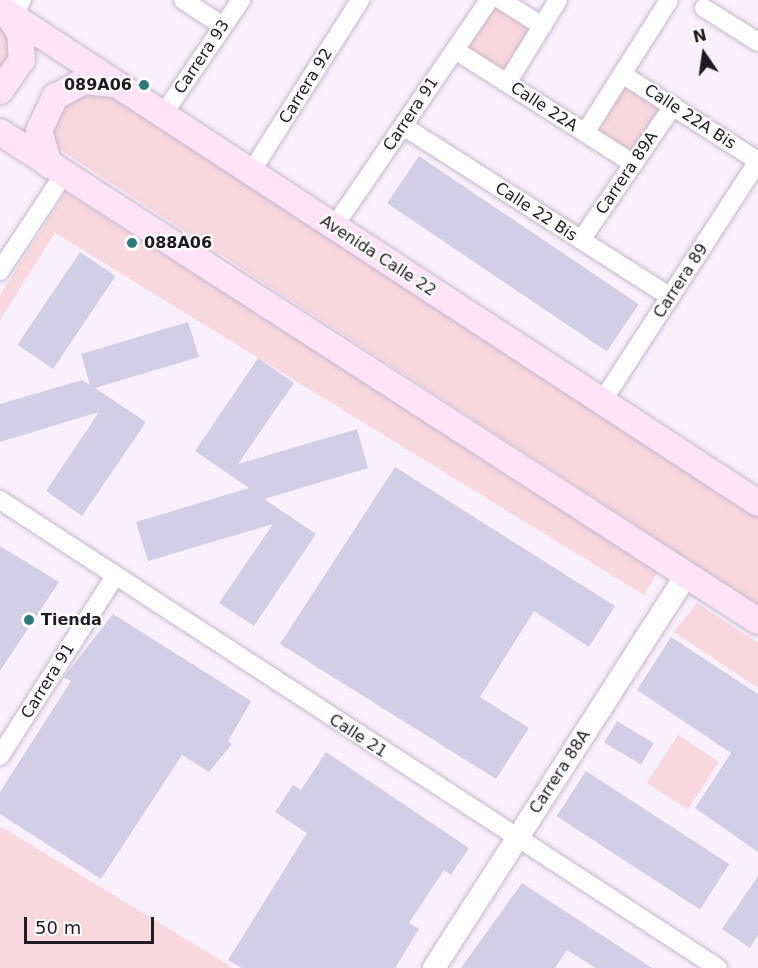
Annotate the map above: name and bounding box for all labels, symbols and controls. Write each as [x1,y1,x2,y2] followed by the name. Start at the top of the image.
[170,16,234,98] street label: Carrera 93
[674,24,734,84] north arrow
[691,25,708,47] text: N
[275,45,337,127] street label: Carrera 92
[379,73,443,155] street label: Carrera 91
[64,75,132,95] place label: 089A06
[137,78,151,92] marker: 089A06
[507,78,581,136] street label: Calle 22A
[641,80,739,154] street label: Calle 22A Bis
[592,128,662,218] street label: Carrera 89A
[491,178,581,246] street label: Calle 22 Bis
[317,211,439,301] street label: Avenida Calle 22
[144,233,212,253] place label: 088A06
[125,236,139,250] marker: 088A06
[650,240,712,322] street label: Carrera 89
[41,610,102,630] place label: Tienda
[22,613,36,627] marker: Tienda
[17,640,79,722] street label: Carrera 91
[325,710,391,762] street label: Calle 21
[526,726,594,818] street label: Carrera 88A
[27,905,158,943] scale bar
[35,917,81,938] text: 50 m

